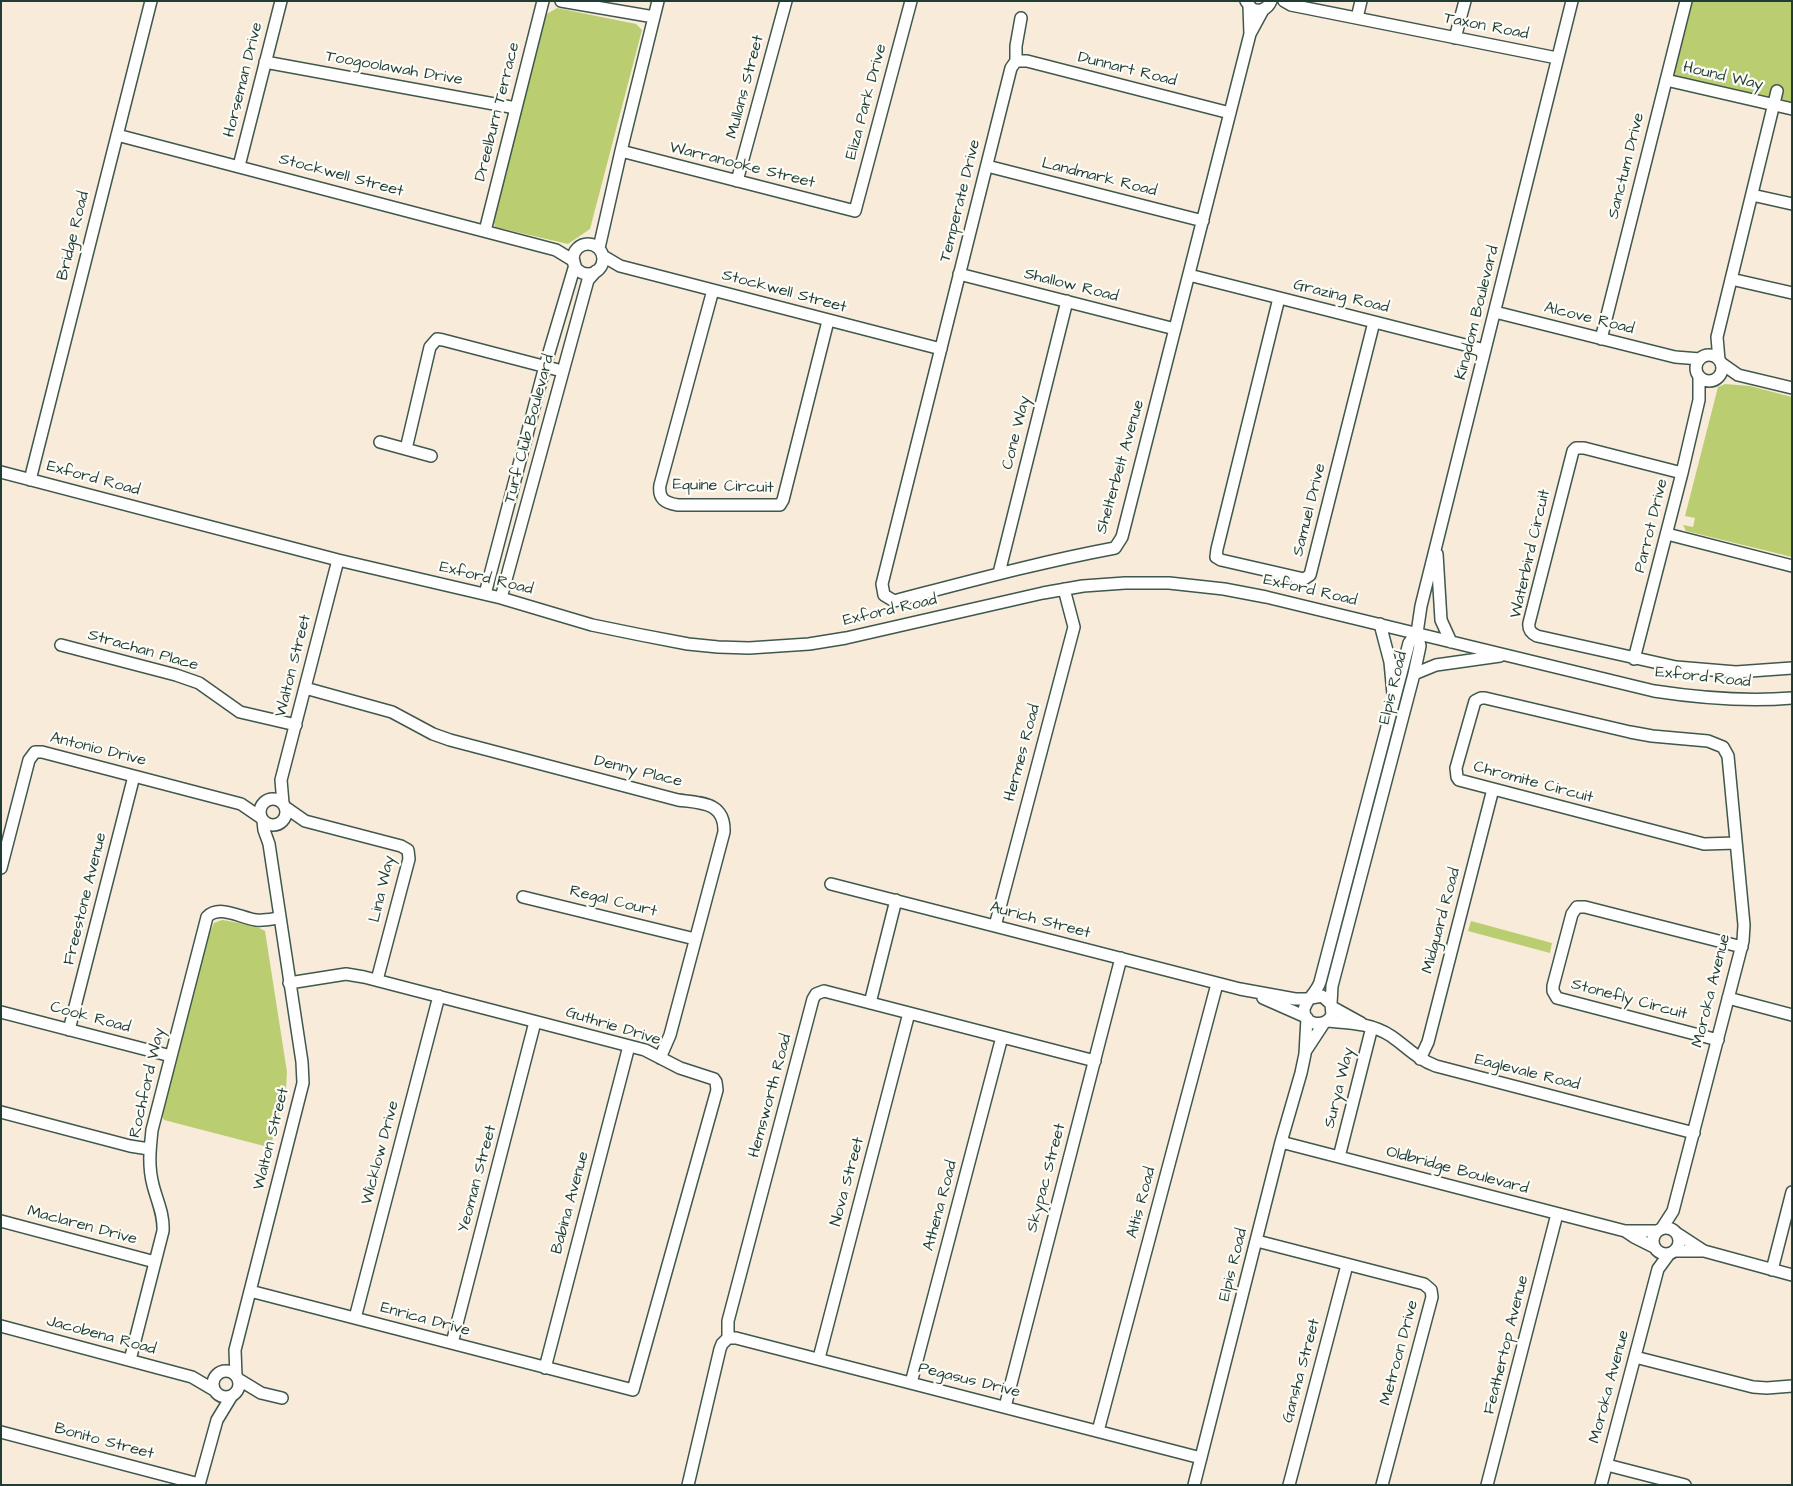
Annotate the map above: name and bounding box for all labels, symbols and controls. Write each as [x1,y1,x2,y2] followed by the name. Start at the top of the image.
[1442,9,1530,45] street label: Taxon Road
[220,21,268,139] street label: Horseman Drive
[723,33,769,141] street label: Mullans Street
[471,41,525,183] street label: Dreelburn Terrace
[842,42,892,162] street label: Eliza Park Drive
[324,47,464,91] street label: Toogoolawah Drive
[1076,48,1178,92] street label: Dunnart Road
[1681,58,1765,96] street label: Hound Way
[1605,111,1649,221] street label: Sanctum Drive
[936,138,986,264] street label: Temperate Drive
[667,139,817,193] street label: Warranooke Street
[277,150,405,202] street label: Stockwell Street
[1040,154,1158,202] street label: Landmark Road
[54,190,94,282] street label: Bridge Road
[1452,244,1504,382] street label: Kingdom Boulevard
[1022,265,1120,307] street label: Shallow Road
[720,266,848,318] street label: Stockwell Street
[1291,276,1391,318] street label: Grazing Road
[1542,299,1636,339] street label: Alcove Road
[501,352,559,506] street label: Turf Club Boulevard
[999,394,1035,472] street label: Cone Way
[1093,398,1149,536] street label: Shelterbelt Avenue
[44,457,142,501] street label: Exford Road
[1289,462,1331,558] street label: Samuel Drive
[672,476,774,498] street label: Equine Circuit
[1631,477,1673,575] street label: Parrot Drive
[1507,488,1555,620] street label: Waterbird Circuit
[437,558,535,600] street label: Exford Road
[1261,571,1359,611] street label: Exford Road
[841,591,939,631] street label: Exford Road
[272,613,316,719] street label: Walton Street
[86,626,200,676] street label: Strachan Place
[1376,650,1412,726] street label: Elpis Road
[1654,663,1752,693] street label: Exford Road
[1001,702,1045,804] street label: Hermes Road
[48,729,148,771] street label: Antonio Drive
[592,752,684,792] street label: Denny Place
[1471,758,1595,808] street label: Chromite Circuit
[60,831,112,967] street label: Freestone Avenue
[366,854,400,924] street label: Lina Way
[1419,866,1465,976] street label: Midguard Road
[567,882,659,922] street label: Regal Court
[988,898,1092,944] street label: Aurich Street
[1689,932,1735,1050] street label: Moroka Avenue
[1569,975,1689,1025] street label: Stonefly Circuit
[48,998,132,1038] street label: Cook Road
[563,1003,663,1051] street label: Guthrie Drive
[126,1026,170,1140] street label: Rochford Way
[745,1032,797,1160] street label: Hemsworth Road
[1321,1046,1359,1130] street label: Surya Way
[1472,1051,1582,1095] street label: Eaglevale Road
[250,1086,294,1192] street label: Walton Street
[358,1099,404,1207] street label: Wicklow Drive
[1023,1122,1071,1234] street label: Skypac Street
[454,1123,502,1235] street label: Yeoman Street
[827,1135,869,1229] street label: Nova Street
[1384,1143,1530,1199] street label: Oldbridge Boulevard
[548,1150,594,1256] street label: Babina Avenue
[920,1159,962,1253] street label: Athena Road
[1123,1165,1161,1241] street label: Altis Road
[25,1202,139,1250] street label: Maclaren Drive
[1216,1227,1252,1303] street label: Elpis Road
[1480,1274,1534,1416] street label: Feathertop Avenue
[1377,1298,1423,1408] street label: Metroon Drive
[378,1299,472,1341] street label: Enrica Drive
[44,1312,158,1360] street label: Jacobena Road
[1279,1317,1325,1425] street label: Gansha Street
[1586,1328,1634,1446] street label: Moroka Avenue
[916,1359,1022,1403] street label: Pegasus Drive
[52,1420,156,1464] street label: Bonito Street

